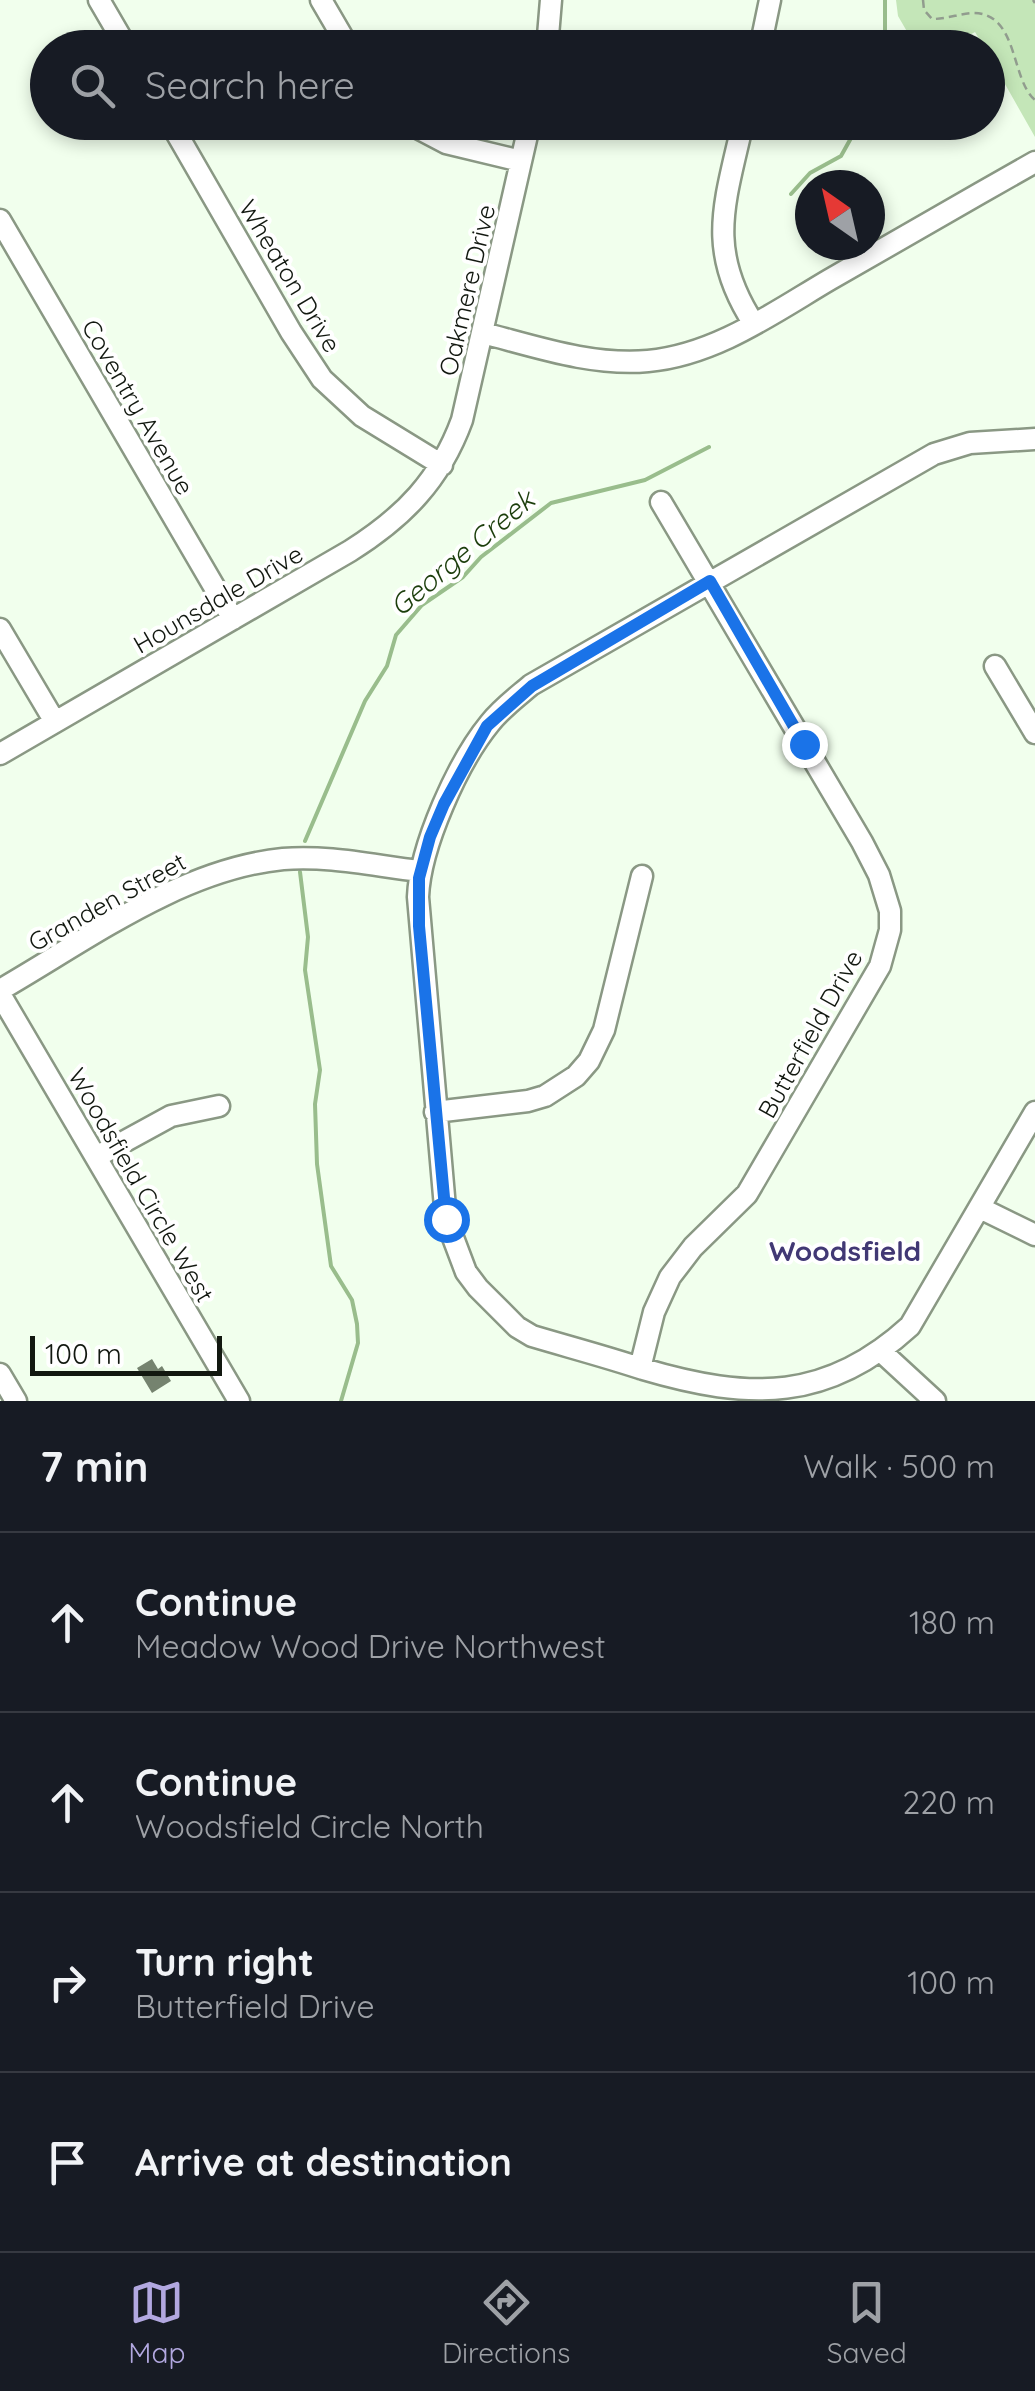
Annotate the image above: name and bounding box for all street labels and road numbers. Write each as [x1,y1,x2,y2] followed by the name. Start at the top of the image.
[233,194,348,358] street label: Wheaton Drive
[432,201,501,379] street label: Oakmere Drive
[76,313,201,500] street label: Coventry Avenue
[128,538,308,660] street label: Hounsdale Drive
[23,846,191,958] street label: Granden Street
[751,944,868,1123] street label: Butterfield Drive
[62,1062,221,1307] street label: Woodsfield Circle West

